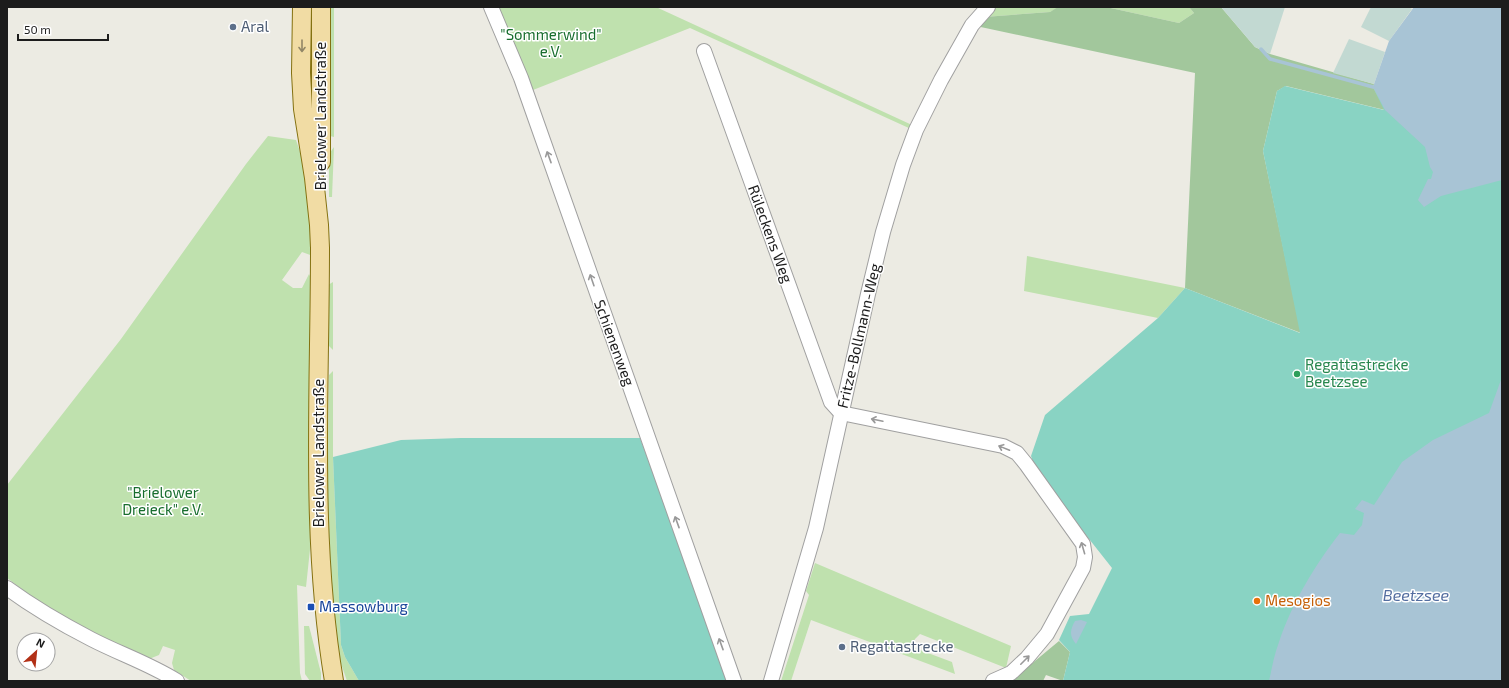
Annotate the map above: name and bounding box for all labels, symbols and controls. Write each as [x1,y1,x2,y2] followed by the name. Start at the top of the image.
[18,16,108,42] scale bar
[241,17,270,35] place label: Aral
[24,22,51,36] text: 50 m
[228,22,238,32] marker: Aral
[500,25,602,60] park label: "Sommerwind" e.V.
[298,39,306,52] one-way arrow
[311,42,329,190] street label: Brielower Landstraße
[545,152,553,164] one-way arrow
[745,182,797,286] street label: Rüleckens Weg
[833,261,884,410] street label: Fritze-Bollmann-Weg
[587,275,595,287] one-way arrow
[591,297,639,389] street label: Schienenweg
[1305,355,1408,390] place label: Regattastrecke Beetzsee
[1292,369,1302,379] marker: Regattastrecke Beetzsee
[309,379,327,527] street label: Brielower Landstraße
[871,416,884,424] one-way arrow
[999,443,1011,451] one-way arrow
[122,483,204,518] park label: "Brielower Dreieck" e.V.
[673,515,680,528] one-way arrow
[1079,542,1086,555] one-way arrow
[1383,585,1450,604] water label: Beetzsee
[1265,591,1331,609] place label: Mesogios
[1252,596,1262,606] marker: Mesogios
[319,597,409,615] place label: Massowburg
[306,602,316,612] marker: Massowburg
[16,632,56,672] north arrow
[34,635,47,650] text: N
[850,637,953,655] place label: Regattastrecke
[716,639,724,651] one-way arrow
[837,642,847,652] marker: Regattastrecke
[1020,655,1030,665] one-way arrow

